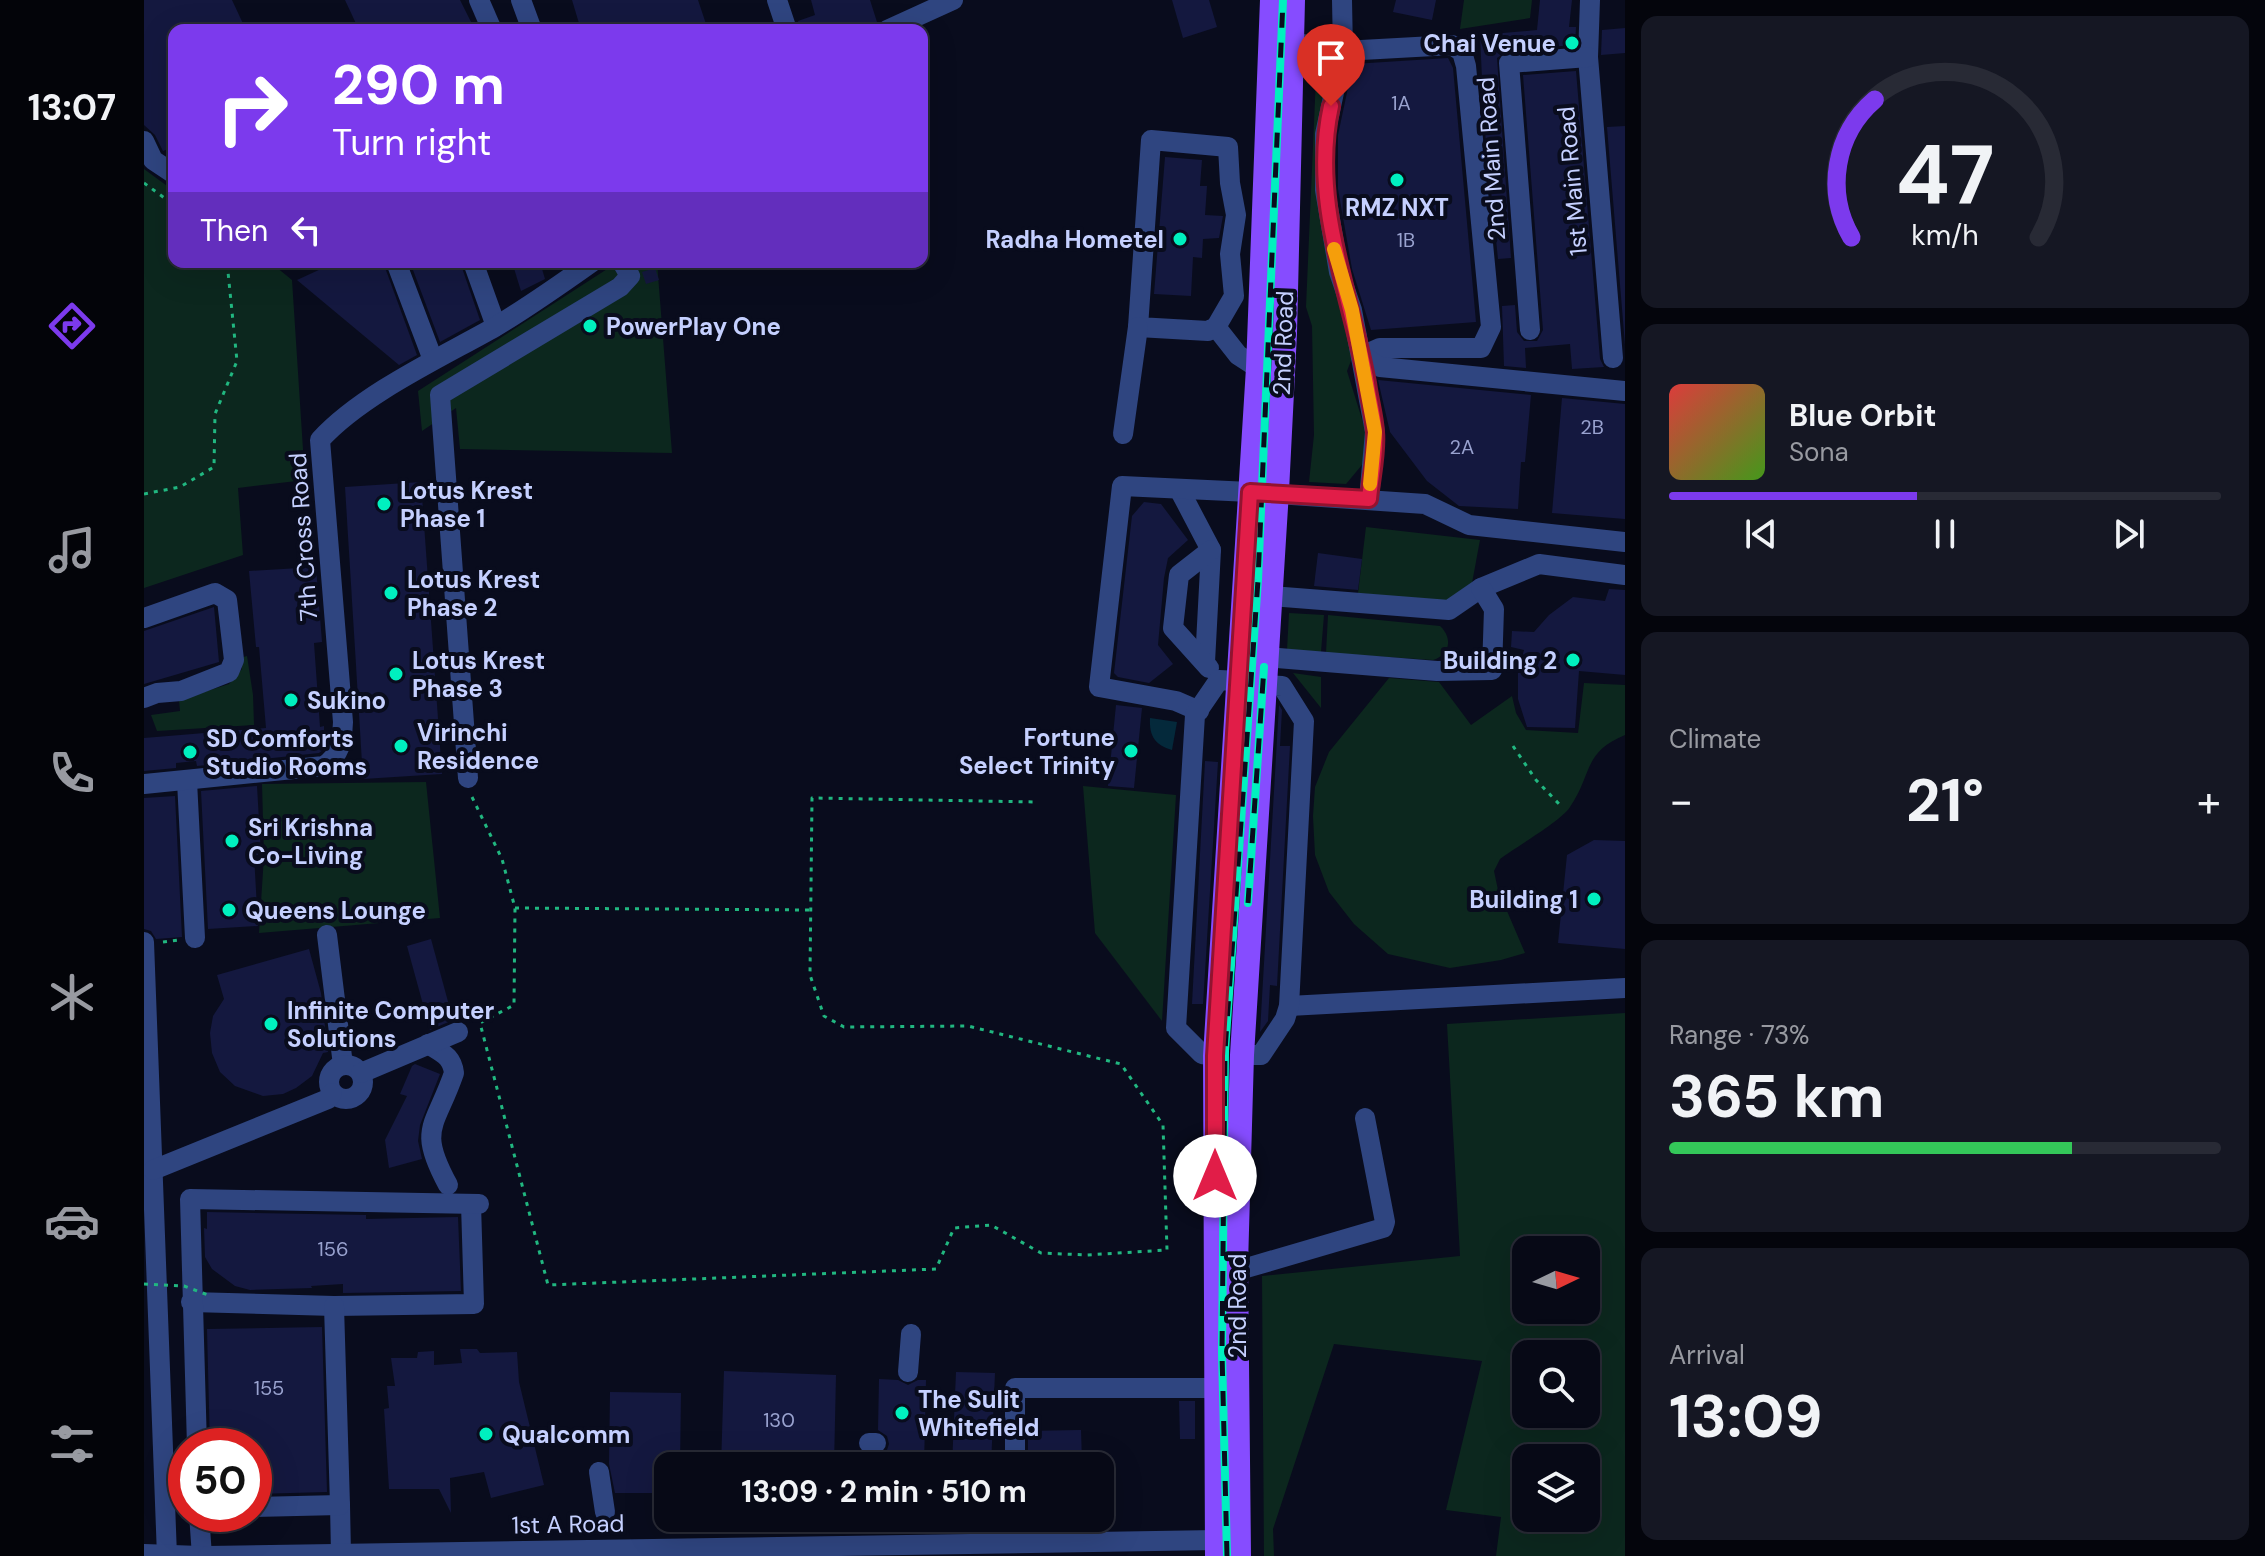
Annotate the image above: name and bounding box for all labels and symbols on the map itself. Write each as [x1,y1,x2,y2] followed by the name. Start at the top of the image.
[1297,24,1365,106] pin
[1423,28,1556,59] place label: Chai Venue
[1563,34,1581,52] marker: Chai Venue
[1470,76,1512,242] street label: 2nd Main Road
[1391,90,1411,116] house number: 1A
[1550,105,1594,257] street label: 1st Main Road
[1388,171,1406,189] marker: RMZ NXT
[1345,192,1449,223] place label: RMZ NXT
[985,224,1164,255] place label: Radha Hometel
[1397,227,1415,253] house number: 1B
[1171,230,1189,248] marker: Radha Hometel
[1266,290,1300,396] street label: 2nd Road
[606,311,781,342] place label: PowerPlay One
[581,317,599,335] marker: PowerPlay One
[1580,414,1604,440] house number: 2B
[1450,434,1474,460] house number: 2A
[282,452,324,622] street label: 7th Cross Road
[400,475,533,534] place label: Lotus Krest Phase 1
[375,495,393,513] marker: Lotus Krest Phase 1
[407,564,540,623] place label: Lotus Krest Phase 2
[382,584,400,602] marker: Lotus Krest Phase 2
[412,645,545,704] place label: Lotus Krest Phase 3
[1443,645,1557,676] place label: Building 2
[1564,651,1582,669] marker: Building 2
[387,665,405,683] marker: Lotus Krest Phase 3
[307,685,386,716] place label: Sukino
[282,691,300,709] marker: Sukino
[417,717,539,776] place label: Virinchi Residence
[959,722,1116,781] place label: Fortune Select Trinity
[206,723,367,782] place label: SD Comforts Studio Rooms
[392,737,410,755] marker: Virinchi Residence
[1122,742,1140,760] marker: Fortune Select Trinity
[181,743,199,761] marker: SD Comforts Studio Rooms
[248,812,373,871] place label: Sri Krishna Co-Living
[223,832,241,850] marker: Sri Krishna Co-Living
[1469,884,1578,915] place label: Building 1
[1585,890,1603,908] marker: Building 1
[245,895,426,926] place label: Queens Lounge
[220,901,238,919] marker: Queens Lounge
[287,995,495,1054] place label: Infinite Computer Solutions
[262,1015,280,1033] marker: Infinite Computer Solutions
[1173,1134,1257,1218] position arrow
[318,1236,349,1262] house number: 156
[1512,1236,1600,1324] north arrow
[1222,1254,1253,1358] street label: 2nd Road
[254,1375,284,1401] house number: 155
[918,1384,1040,1443] place label: The Sulit Whitefield
[893,1404,911,1422] marker: The Sulit Whitefield
[763,1407,795,1433] house number: 130
[502,1419,630,1450] place label: Qualcomm
[477,1425,495,1443] marker: Qualcomm
[168,1428,272,1532] speed limit sign: 50
[511,1508,625,1540] street label: 1st A Road

